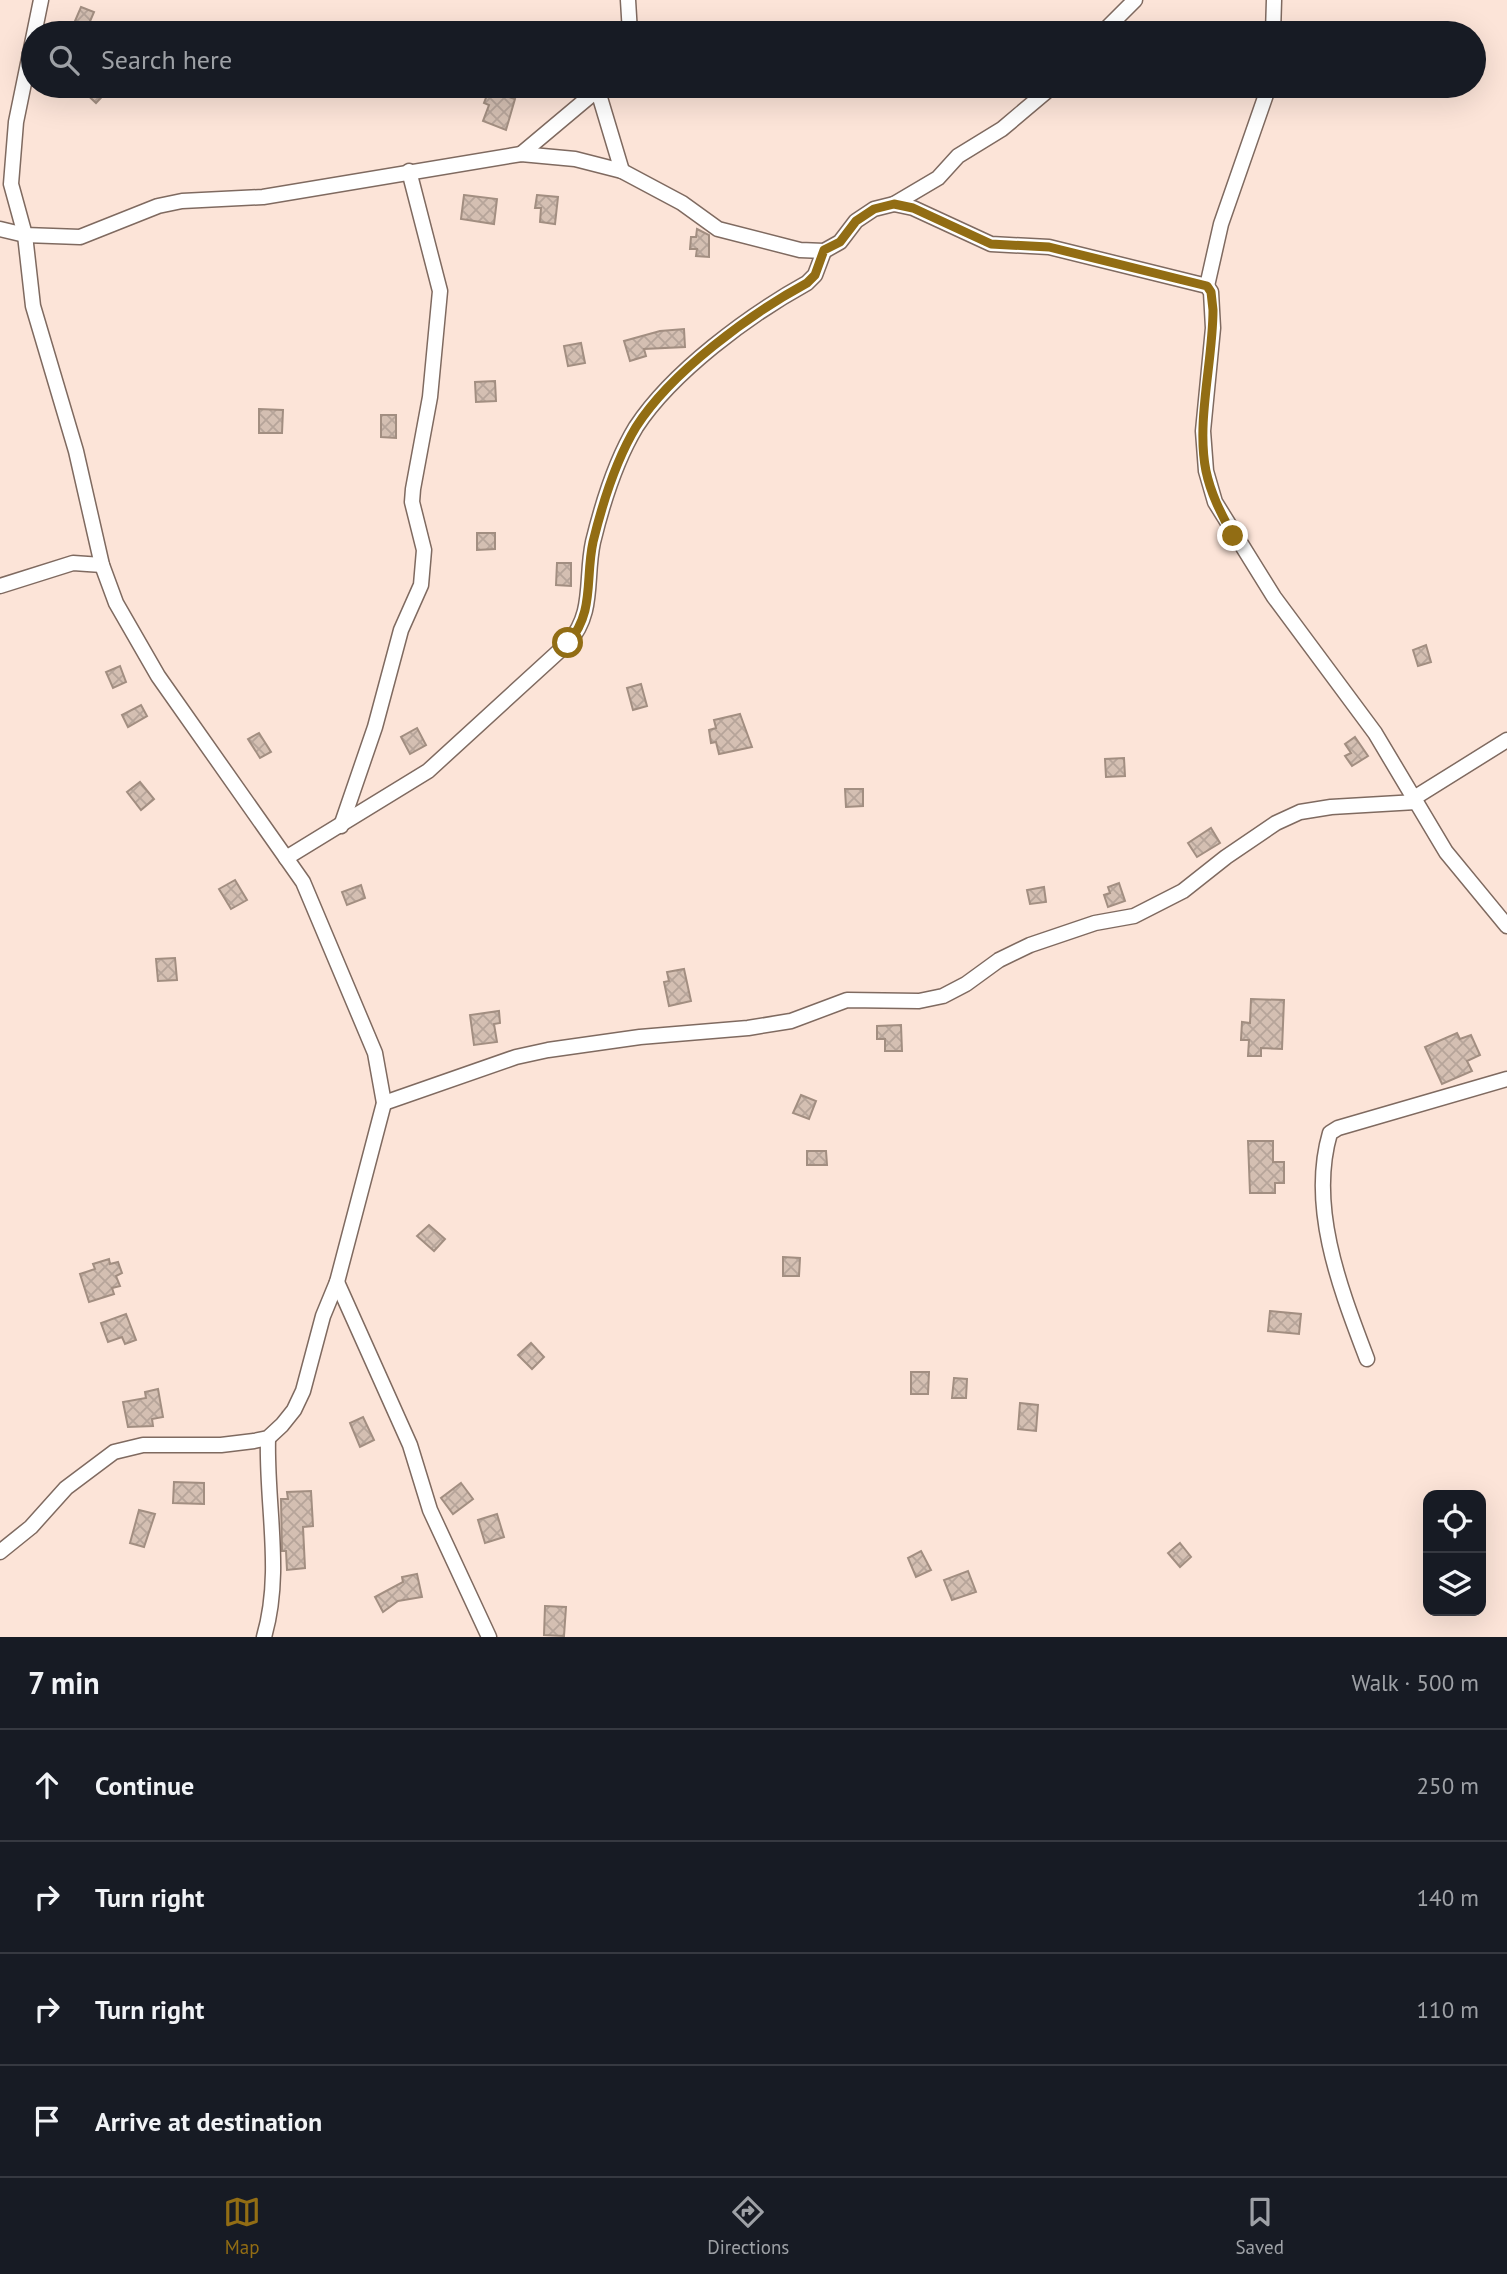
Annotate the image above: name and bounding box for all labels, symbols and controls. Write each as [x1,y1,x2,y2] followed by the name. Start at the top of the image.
[21,21,1486,98] search box
[45,41,83,79] icon: search
[101,43,232,76] text: Search here
[1217,520,1248,551] route end
[552,627,583,658] route start
[1423,1490,1486,1616] map controls
[1423,1490,1486,1553] button: locate
[1423,1553,1486,1616] button: layers
[28,1663,100,1702] text: 7 min
[1352,1668,1479,1697] text: Walk · 500 m
[28,1766,66,1804] icon: ahead
[95,1769,194,1802] text: Continue
[1417,1771,1479,1800] text: 250 m
[28,1878,66,1916] icon: right
[95,1881,204,1914] text: Turn right
[1417,1883,1479,1912] text: 140 m
[28,1990,66,2028] icon: right
[95,1993,204,2026] text: Turn right
[1417,1995,1479,2024] text: 110 m
[28,2102,66,2140] icon: arrive
[95,2105,322,2138] text: Arrive at destination
[223,2193,261,2259] tab: Map
[707,2193,789,2259] tab: Directions
[1236,2193,1284,2259] tab: Saved

